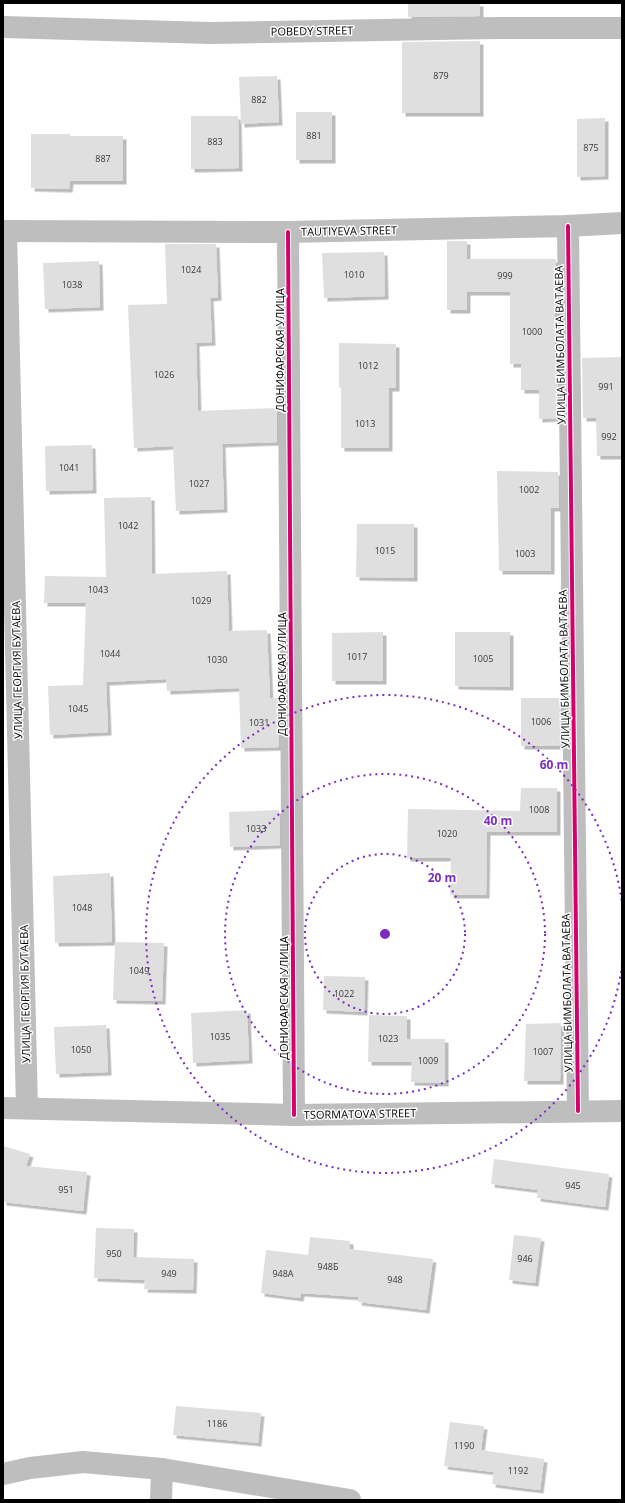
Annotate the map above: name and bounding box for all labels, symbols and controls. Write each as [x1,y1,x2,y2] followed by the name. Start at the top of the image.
[271,22,353,39] street label: POBEDY STREET
[433,69,449,82] house number: 879
[251,93,267,106] house number: 882
[306,129,322,142] house number: 881
[207,135,223,148] house number: 883
[583,141,599,154] house number: 875
[95,152,111,165] house number: 887
[301,222,397,239] street label: TAUTIYEVA STREET
[181,263,201,276] house number: 1024
[551,265,568,425] street label: УЛИЦА БИМБОЛАТА ВАТАЕВА
[344,268,364,281] house number: 1010
[497,269,513,282] house number: 999
[62,278,82,291] house number: 1038
[272,288,287,412] street label: ДОНИФАРСКАЯ УЛИЦА
[522,325,542,338] house number: 1000
[358,359,378,372] house number: 1012
[154,368,174,381] house number: 1026
[598,380,614,393] house number: 991
[355,417,375,430] house number: 1013
[601,430,617,443] house number: 992
[59,461,79,474] house number: 1041
[189,477,209,490] house number: 1027
[519,483,539,496] house number: 1002
[118,519,138,532] house number: 1042
[375,544,395,557] house number: 1015
[515,547,535,560] house number: 1003
[88,583,108,596] house number: 1043
[555,589,572,749] street label: УЛИЦА БИМБОЛАТА ВАТАЕВА
[191,594,211,607] house number: 1029
[8,601,25,739] street label: УЛИЦА ГЕОРГИЯ БУТАЕВА
[274,612,289,736] street label: ДОНИФАРСКАЯ УЛИЦА
[100,647,120,660] house number: 1044
[347,650,367,663] house number: 1017
[473,652,493,665] house number: 1005
[207,653,227,666] house number: 1030
[68,702,88,715] house number: 1045
[531,715,551,728] house number: 1006
[249,716,269,729] house number: 1031
[540,756,568,773] text: 60 m
[529,803,549,816] house number: 1008
[484,812,512,829] text: 40 m
[246,822,266,835] house number: 1033
[437,827,457,840] house number: 1020
[428,869,456,886] text: 20 m
[72,901,92,914] house number: 1048
[558,913,575,1073] street label: УЛИЦА БИМБОЛАТА ВАТАЕВА
[16,925,33,1063] street label: УЛИЦА ГЕОРГИЯ БУТАЕВА
[378,927,392,941] centre of rings
[276,936,291,1060] street label: ДОНИФАРСКАЯ УЛИЦА
[129,964,149,977] house number: 1049
[334,987,354,1000] house number: 1022
[210,1030,230,1043] house number: 1035
[378,1032,398,1045] house number: 1023
[71,1043,91,1056] house number: 1050
[533,1045,553,1058] house number: 1007
[418,1054,438,1067] house number: 1009
[304,1105,416,1122] street label: TSORMATOVA STREET
[565,1179,581,1192] house number: 945
[58,1183,74,1196] house number: 951
[106,1247,122,1260] house number: 950
[517,1252,533,1265] house number: 946
[318,1260,339,1273] house number: 948Б
[161,1267,177,1280] house number: 949
[272,1267,294,1280] house number: 948А
[387,1273,403,1286] house number: 948
[207,1417,227,1430] house number: 1186
[454,1439,474,1452] house number: 1190
[508,1464,528,1477] house number: 1192

